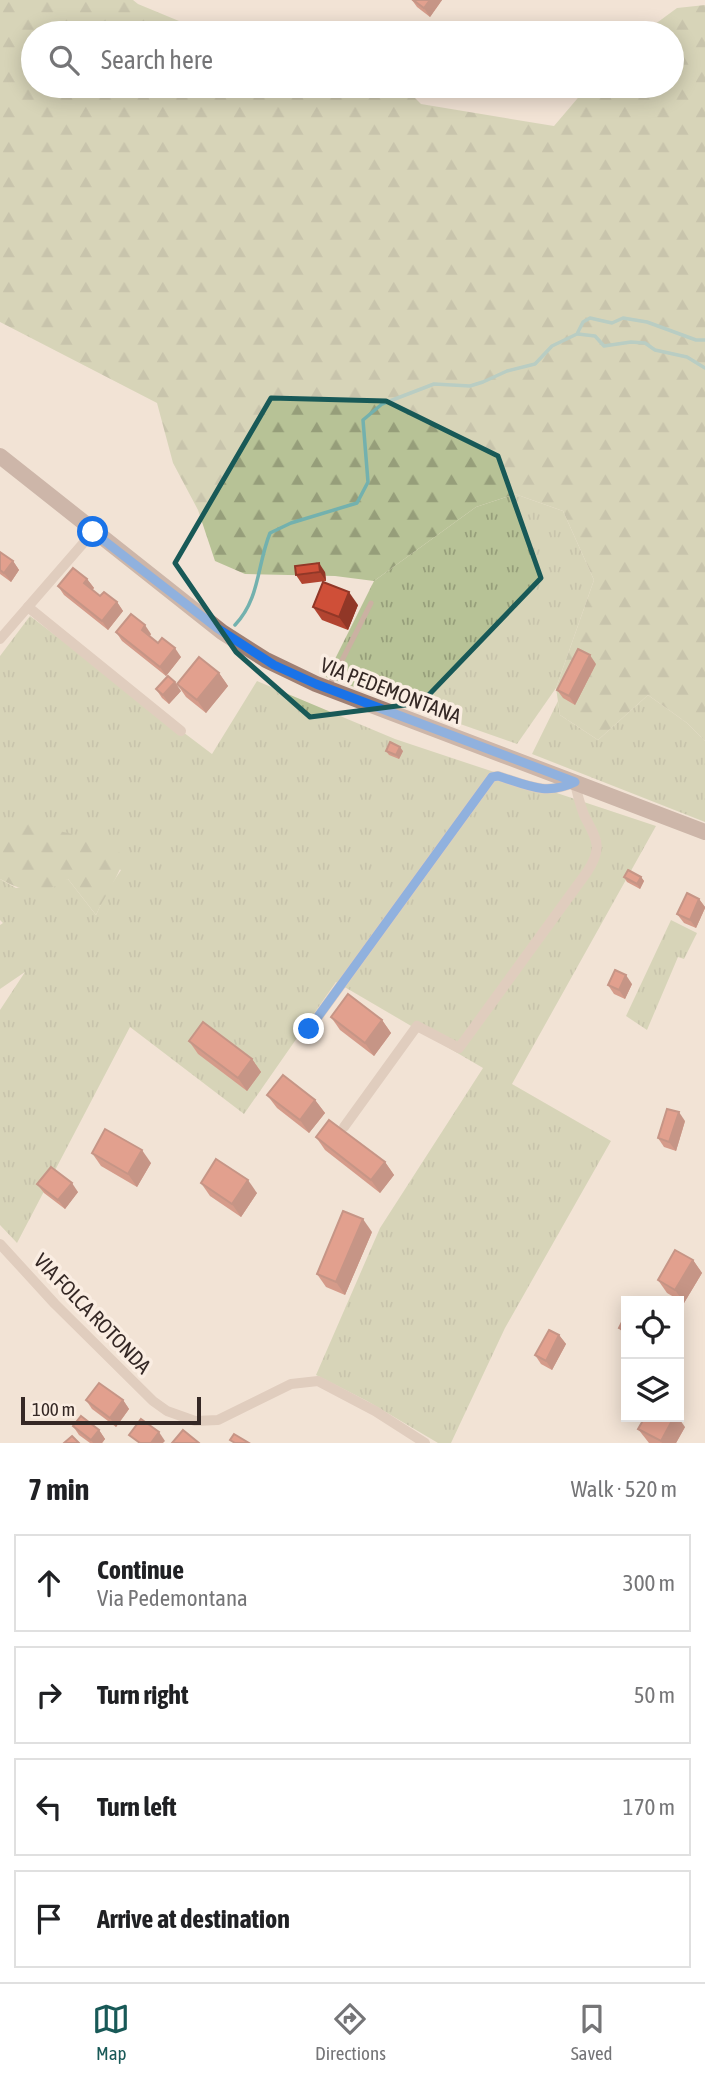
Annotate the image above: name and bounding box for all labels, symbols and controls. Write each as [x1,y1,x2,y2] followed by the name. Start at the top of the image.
[21,21,684,98] search box
[45,41,83,79] icon: search
[101,45,213,75] text: Search here
[77,516,108,547] route start
[317,652,465,728] street label: VIA PEDEMONTANA
[293,1013,324,1044] route end
[30,1248,157,1378] street label: VIA FOLCA ROTONDA
[621,1296,684,1422] map controls
[621,1296,684,1359] button: locate
[621,1359,684,1422] button: layers
[21,1394,201,1426] scale bar
[32,1398,75,1420] text: 100 m
[28,1472,89,1506] text: 7 min
[571,1476,677,1502] text: Walk · 520 m
[97,1555,184,1585] text: Continue
[30,1564,68,1602] icon: ahead
[623,1570,675,1596] text: 300 m
[97,1585,248,1611] text: Via Pedemontana
[30,1676,68,1714] icon: right
[97,1680,188,1710] text: Turn right
[634,1682,675,1708] text: 50 m
[30,1788,68,1826] icon: left
[97,1792,177,1822] text: Turn left
[623,1794,675,1820] text: 170 m
[30,1900,68,1938] icon: arrive
[97,1904,290,1934] text: Arrive at destination
[92,2000,130,2064] tab: Map
[315,2000,386,2064] tab: Directions
[571,2000,613,2064] tab: Saved

